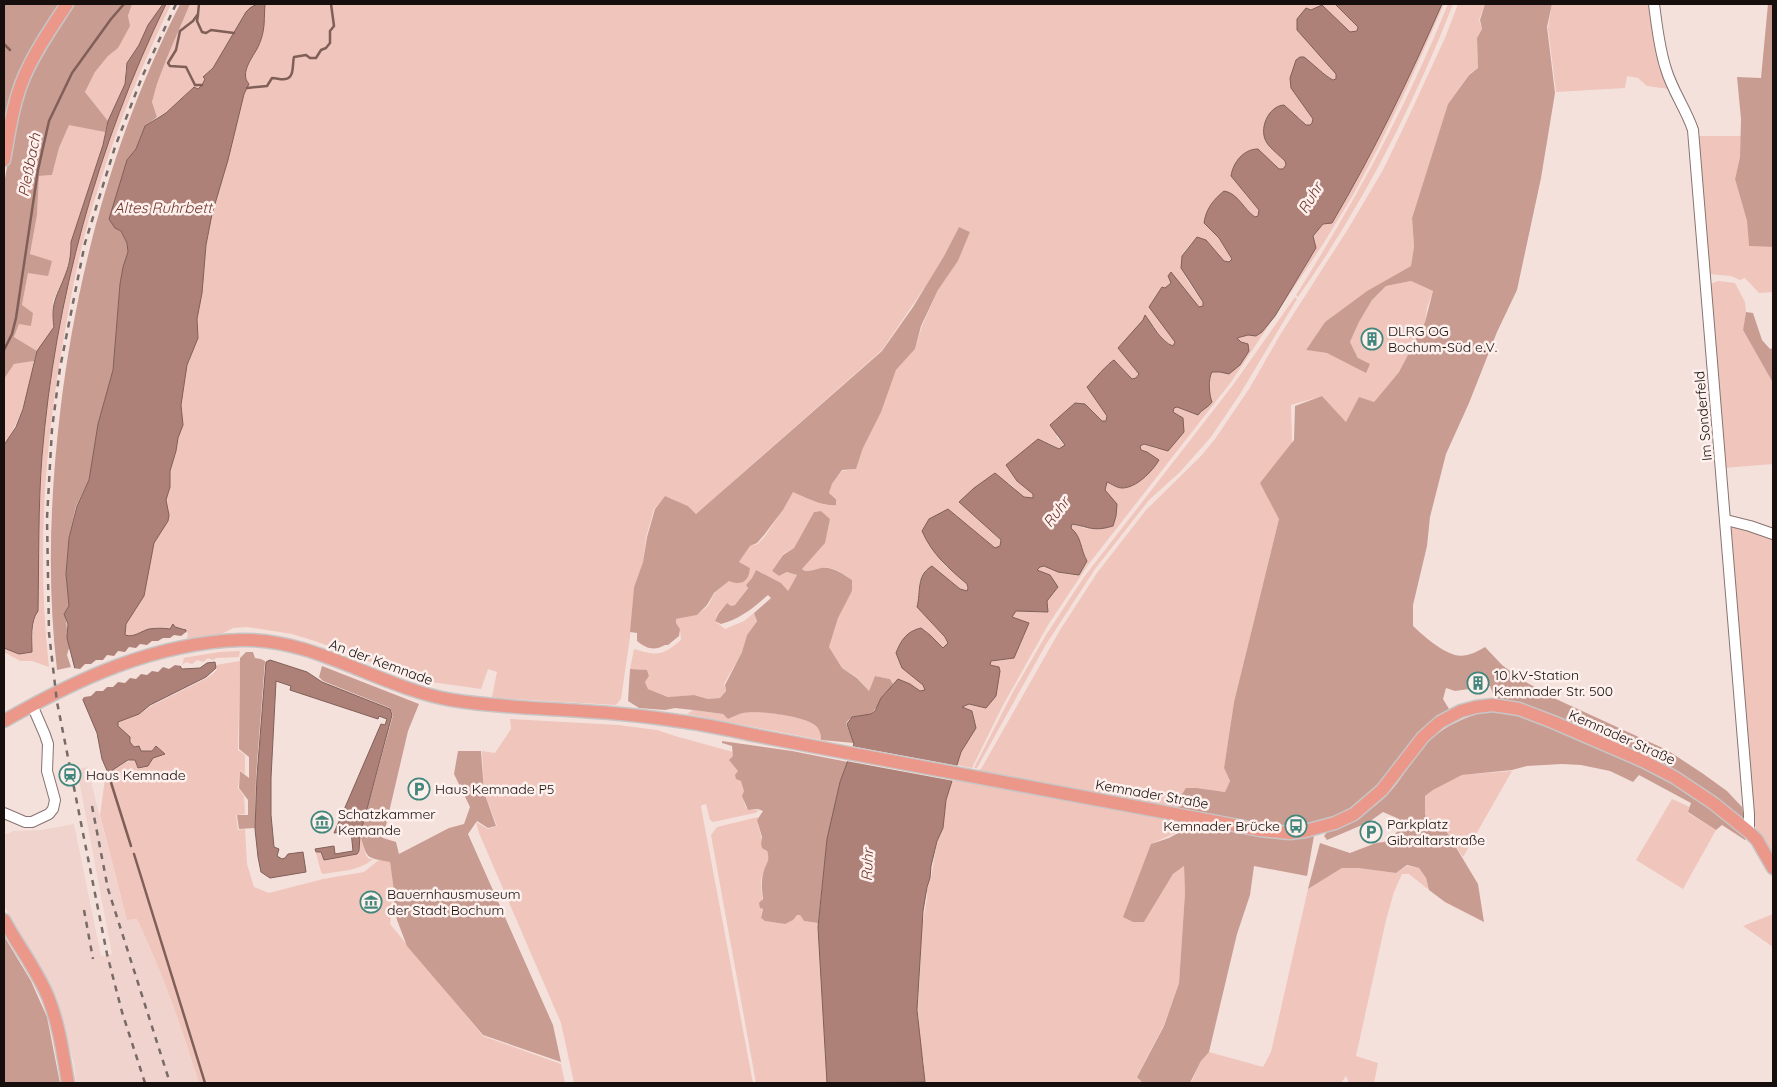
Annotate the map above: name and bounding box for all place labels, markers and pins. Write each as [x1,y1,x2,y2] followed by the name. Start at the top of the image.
[1388,322,1497,356] place label: DLRG OG Bochum-Süd e.V.
[1360,327,1384,351] building icon: DLRG OG Bochum-Süd e.V.
[1494,666,1613,700] place label: 10 kV-Station Kemnader Str. 500
[1466,671,1490,695] building icon: 10 kV-Station Kemnader Str. 500
[58,763,82,787] station icon: Haus Kemnade
[86,766,186,784] place label: Haus Kemnade
[407,777,431,801] parking icon: Haus Kemnade P5
[435,780,554,798] place label: Haus Kemnade P5
[338,805,436,839] place label: Schatzkammer Kemande
[310,810,334,834] museum icon: Schatzkammer Kemande
[1284,814,1308,838] bus stop icon: Kemnader Brücke
[1387,815,1485,849] place label: Parkplatz Gibraltarstraße
[1163,817,1280,835] place label: Kemnader Brücke
[1359,820,1383,844] parking icon: Parkplatz Gibraltarstraße
[387,885,521,919] place label: Bauernhausmuseum der Stadt Bochum
[359,890,383,914] museum icon: Bauernhausmuseum der Stadt Bochum

